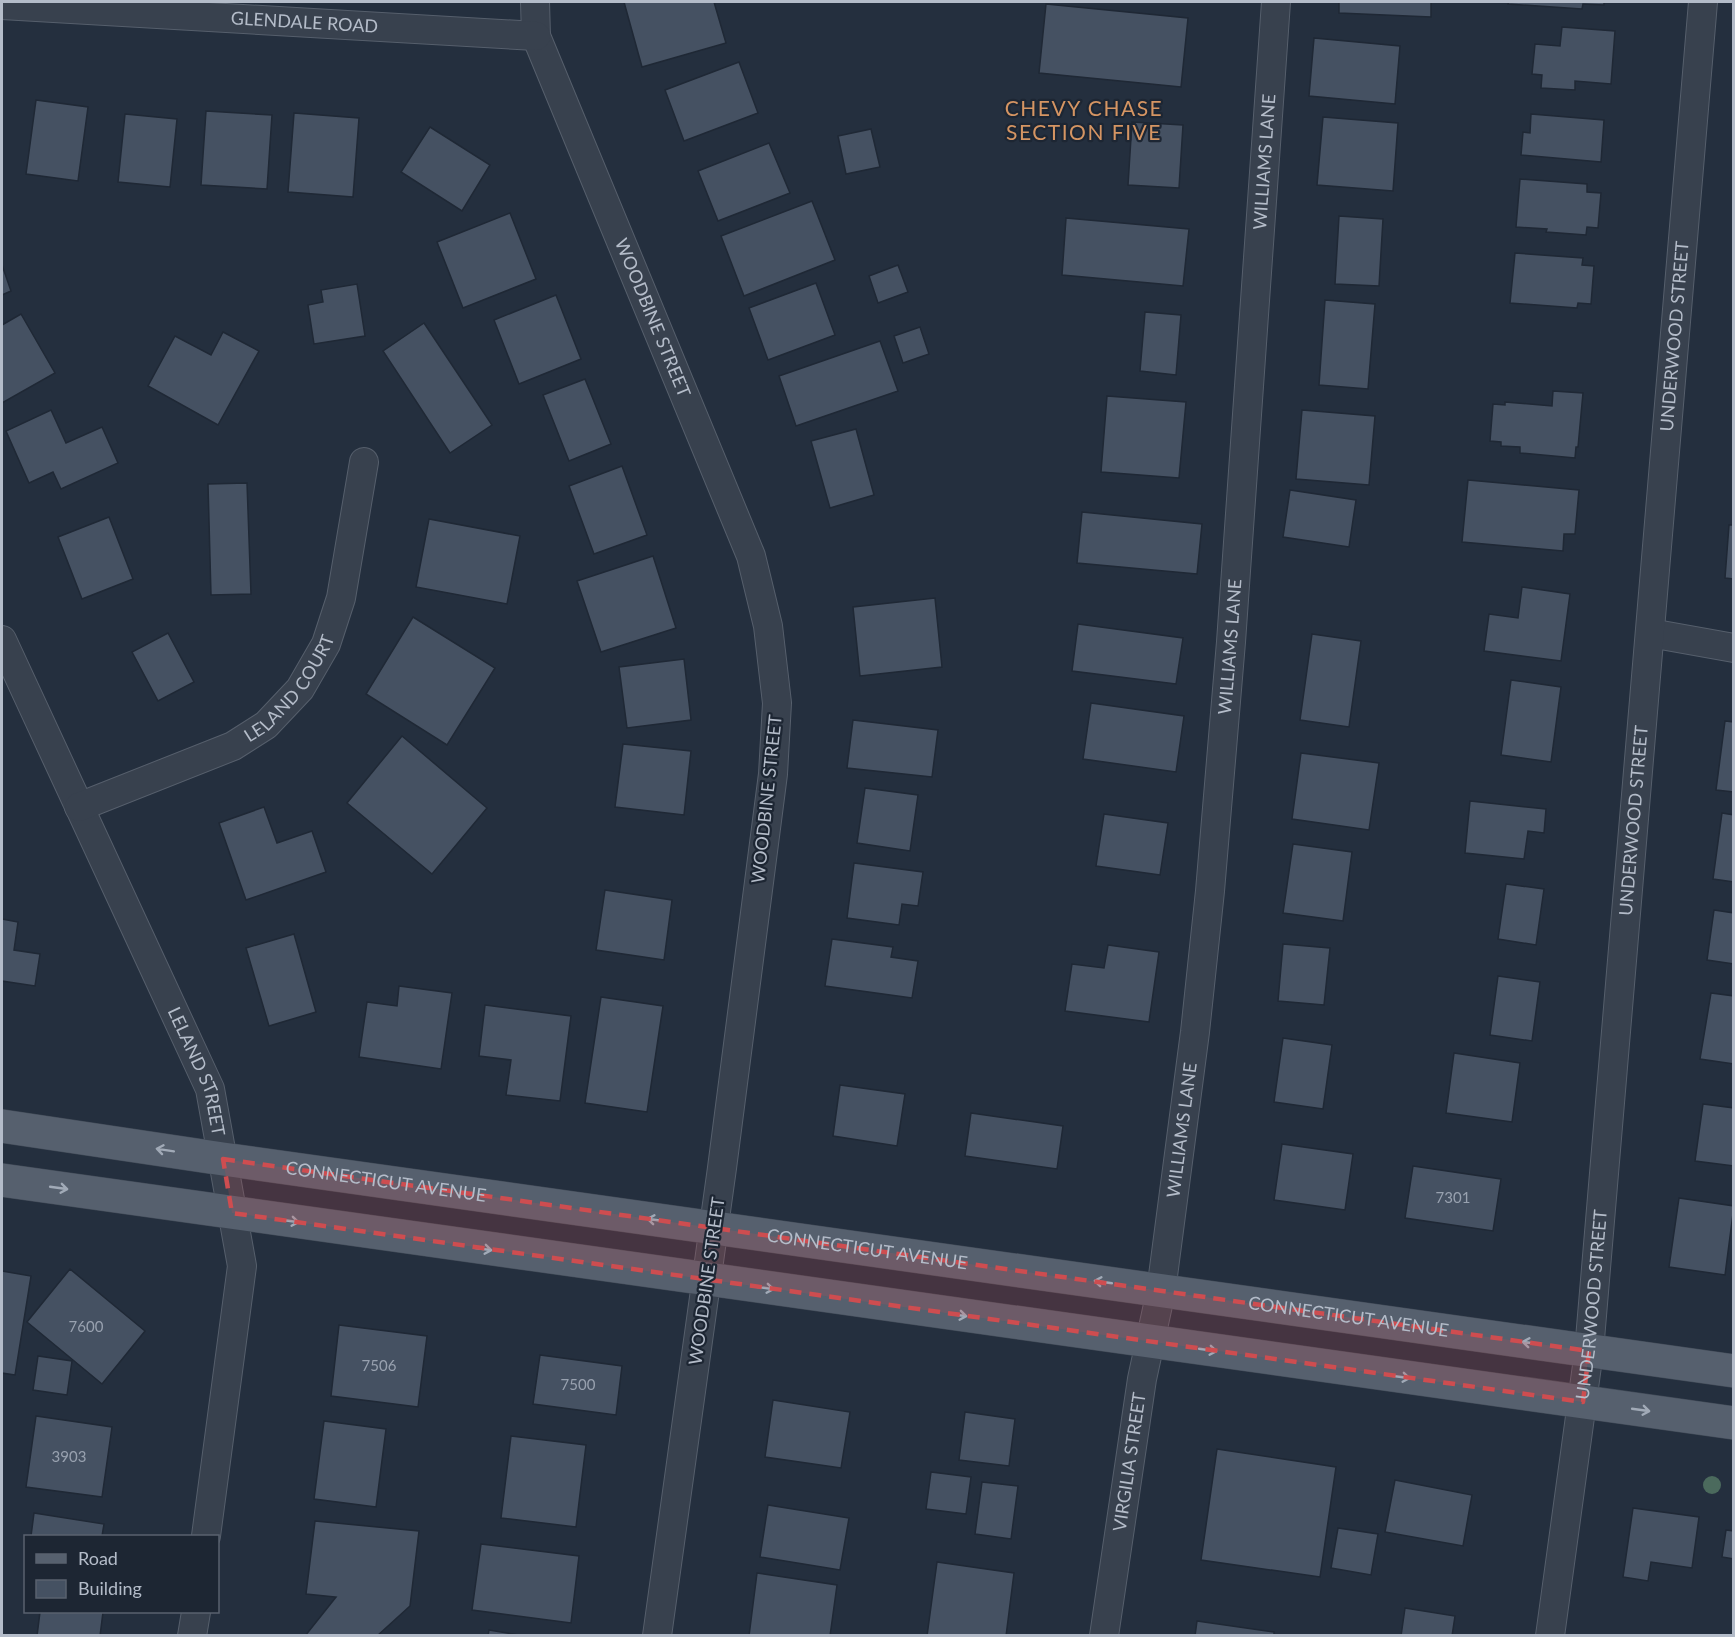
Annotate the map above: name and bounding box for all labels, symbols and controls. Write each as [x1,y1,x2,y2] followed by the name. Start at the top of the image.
[230,6,379,37] street label: GLENDALE ROAD
[1248,93,1280,230] street label: WILLIAMS LANE
[1005,95,1163,144] district label: CHEVY CHASE SECTION FIVE
[611,235,696,400] street label: WOODBINE STREET
[1655,240,1693,432] street label: UNDERWOOD STREET
[1213,578,1245,715] street label: WILLIAMS LANE
[239,632,338,746] street label: LELAND COURT
[746,713,786,884] street label: WOODBINE STREET
[1614,724,1652,917] street label: UNDERWOOD STREET
[164,1003,230,1138] street label: LELAND STREET
[1161,1061,1201,1199] street label: WILLIAMS LANE
[156,1145,176,1156] one-way arrow
[284,1156,488,1206] street label: CONNECTICUT AVENUE
[49,1183,69,1194] one-way arrow
[1436,1188,1470,1206] house number: 7301
[683,1195,729,1366] street label: WOODBINE STREET
[1570,1208,1611,1401] street label: UNDERWOOD STREET
[646,1214,666,1225] one-way arrow
[279,1216,299,1227] one-way arrow
[766,1223,969,1273] street label: CONNECTICUT AVENUE
[472,1243,492,1254] one-way arrow
[1094,1277,1114,1288] one-way arrow
[755,1283,774,1294] one-way arrow
[1247,1291,1450,1341] street label: CONNECTICUT AVENUE
[948,1310,967,1321] one-way arrow
[69,1317,104,1335] house number: 7600
[1521,1337,1541,1348] one-way arrow
[1197,1344,1217,1355] one-way arrow
[362,1356,397,1374] house number: 7506
[1390,1371,1410,1382] one-way arrow
[561,1375,596,1393] house number: 7500
[1108,1390,1150,1533] street label: VIRGILIA STREET
[1630,1405,1650,1416] one-way arrow
[52,1447,86,1465] house number: 3903
[24,1535,219,1613] legend
[78,1547,118,1569] text: Road
[78,1577,142,1599] text: Building

